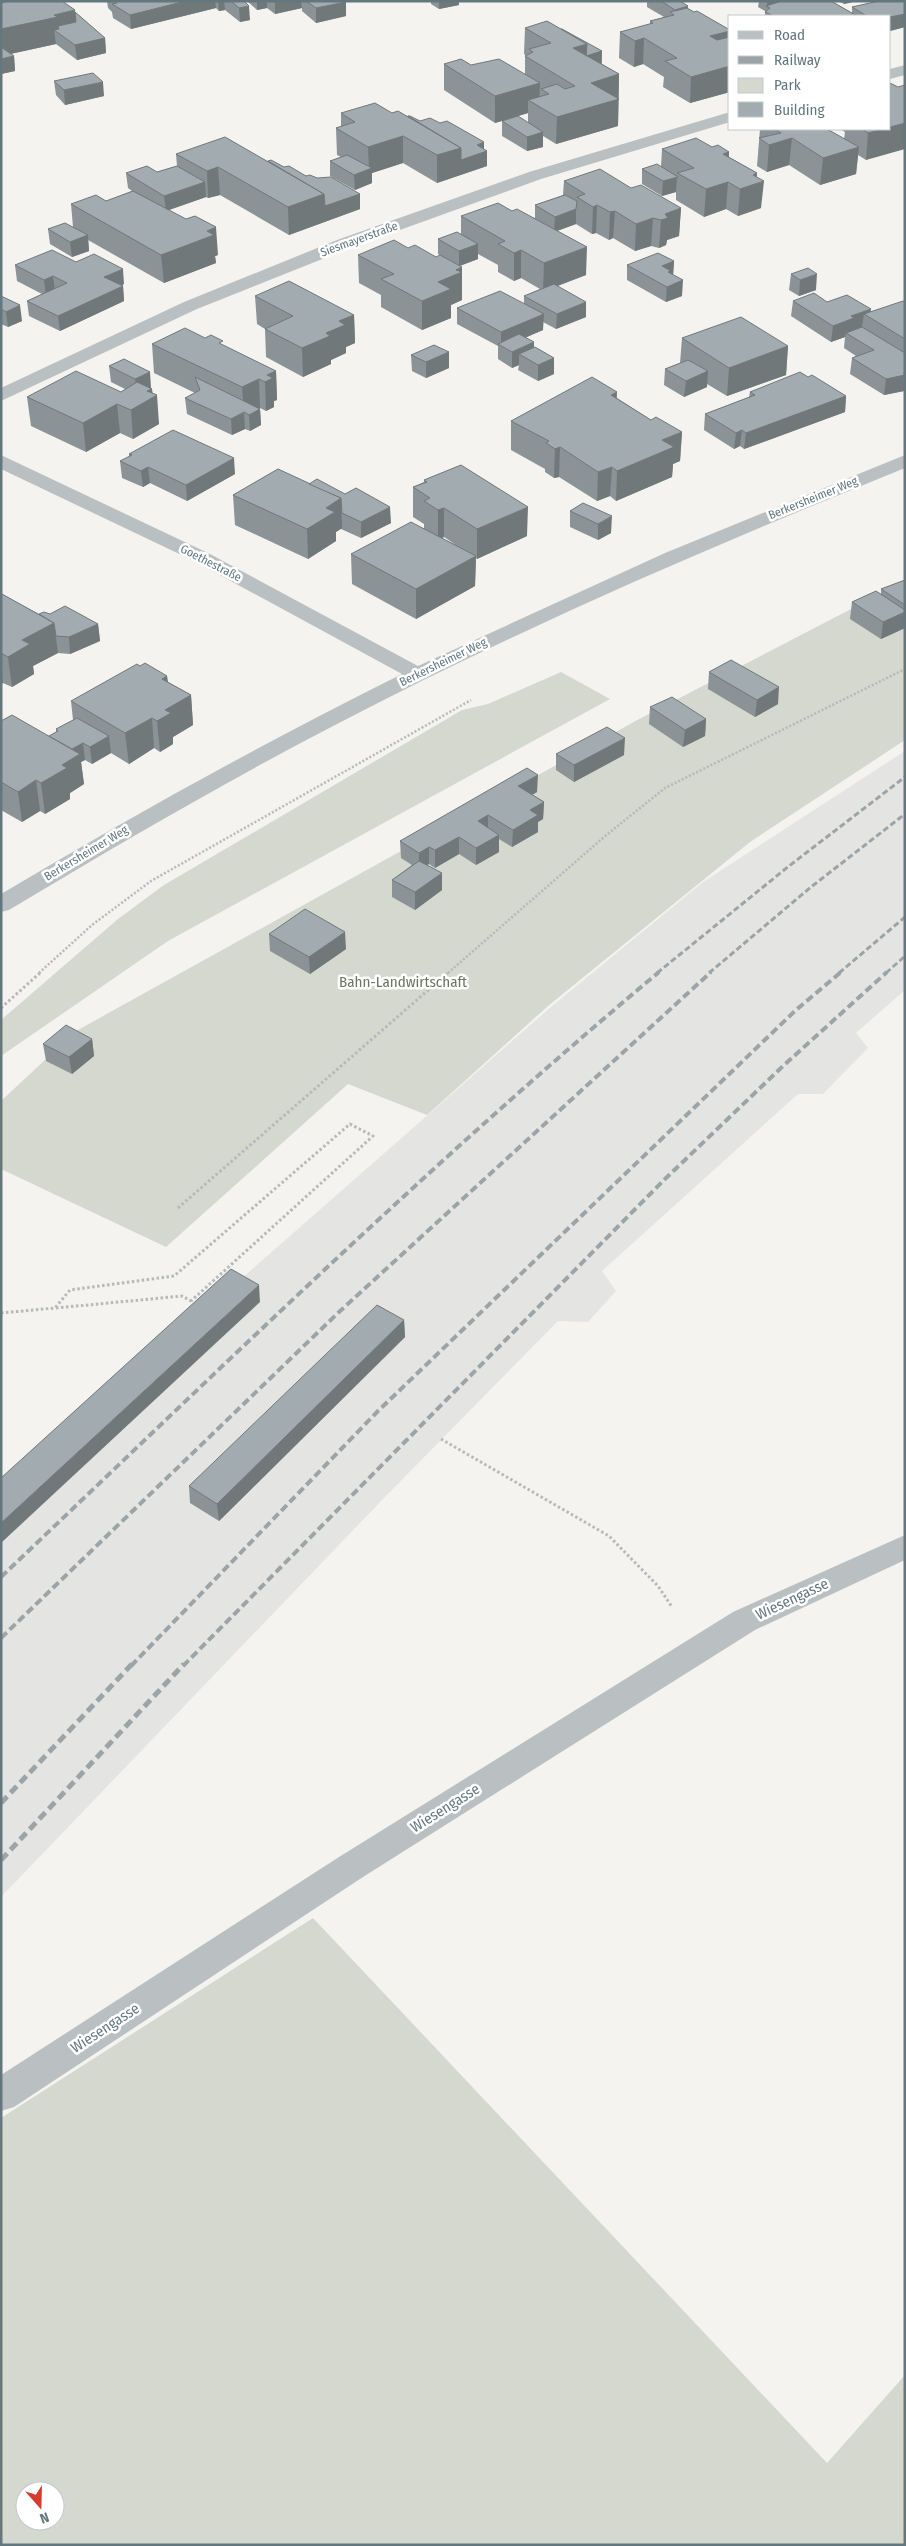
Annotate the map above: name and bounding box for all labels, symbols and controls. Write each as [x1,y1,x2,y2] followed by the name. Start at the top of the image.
[728,15,891,130] legend
[774,26,805,44] text: Road
[774,51,821,69] text: Railway
[774,76,801,94] text: Park
[774,101,825,119] text: Building
[318,218,400,259] street label: Siesmayerstraße
[766,474,860,522] street label: Berkersheimer Weg
[178,542,244,584] street label: Goethestraße
[397,635,489,689] street label: Berkersheimer Weg
[42,822,131,883] street label: Berkersheimer Weg
[339,973,467,991] park label: Bahn-Landwirtschaft
[753,1574,831,1624] street label: Wiesengasse
[407,1780,483,1836] street label: Wiesengasse
[67,1999,143,2057] street label: Wiesengasse
[15,2481,65,2531] north arrow
[37,2508,51,2527] text: N

